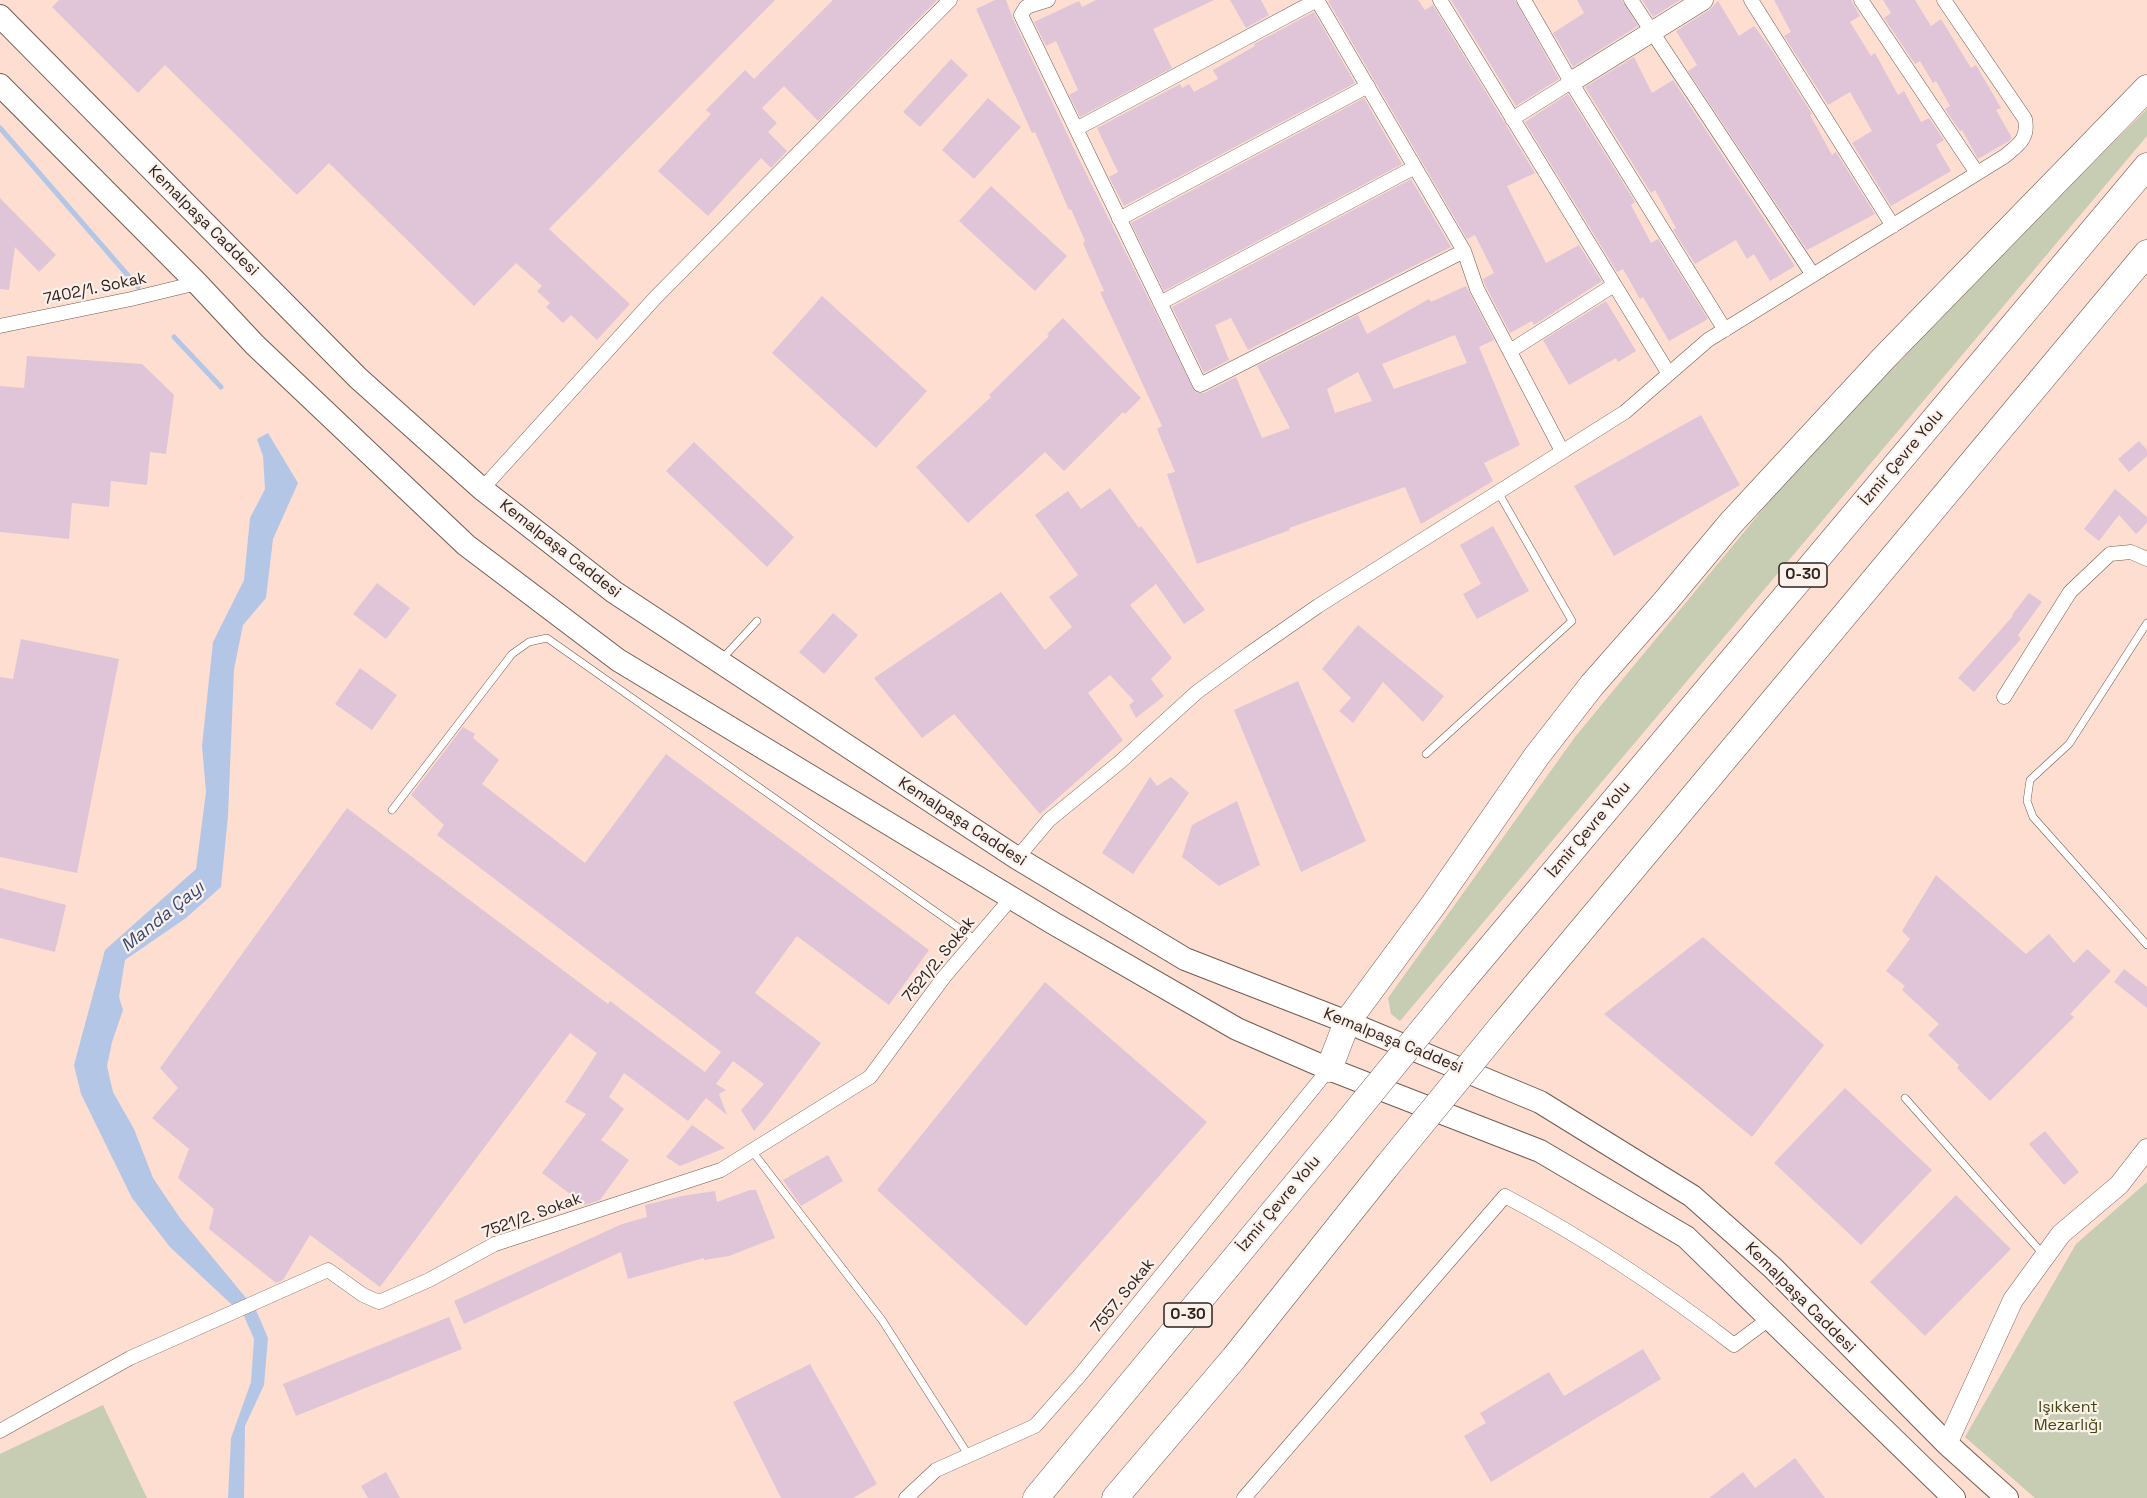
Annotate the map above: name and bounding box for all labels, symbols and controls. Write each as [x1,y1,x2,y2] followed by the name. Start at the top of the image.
[144,162,262,280] street label: Kemalpaşa Caddesi
[42,269,148,309] street label: 7402/1. Sokak
[1856,406,1948,510] street label: İzmir Çevre Yolu
[496,496,624,602] street label: Kemalpaşa Caddesi
[1779,563,1827,587] road number: O-30
[894,773,1030,871] street label: Kemalpaşa Caddesi
[1543,778,1635,882] street label: İzmir Çevre Yolu
[117,877,209,957] water label: Manda Çayı
[899,913,979,1007] street label: 7521/2. Sokak
[1321,1004,1465,1078] street label: Kemalpaşa Caddesi
[1233,1152,1325,1256] street label: İzmir Çevre Yolu
[480,1189,584,1243] street label: 7521/2. Sokak
[1741,1239,1859,1357] street label: Kemalpaşa Caddesi
[1087,1255,1159,1337] street label: 7557. Sokak
[1164,1303,1212,1327] road number: O-30
[2034,1398,2102,1436] park label: Işıkkent Mezarlığı

